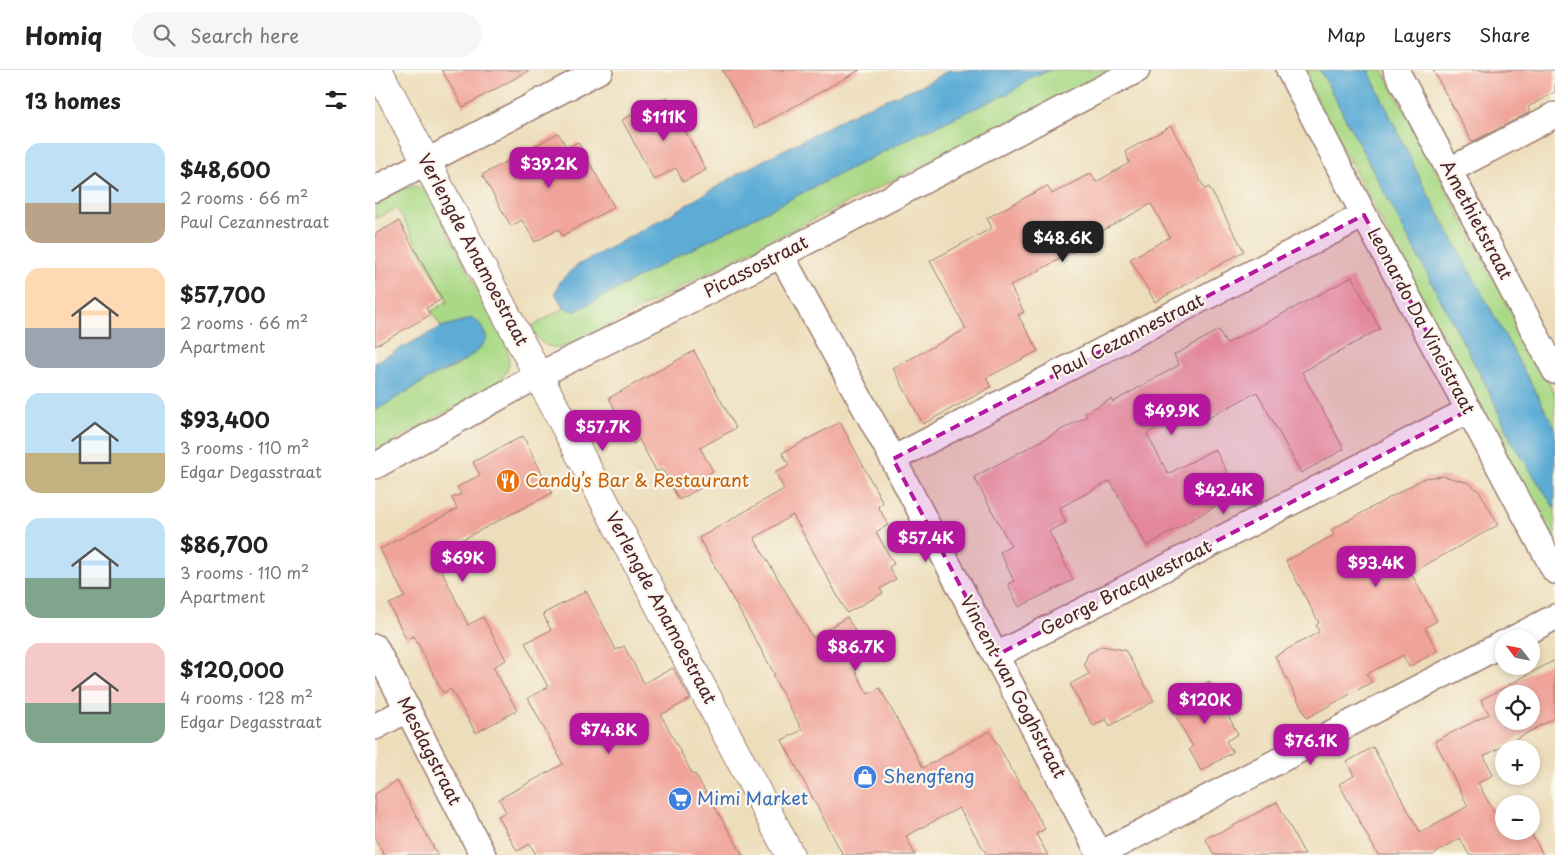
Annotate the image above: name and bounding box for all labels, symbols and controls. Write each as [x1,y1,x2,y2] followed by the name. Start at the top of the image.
[132,12,482,57] search box
[25,17,102,53] text: Homiq
[150,21,178,49] icon: search
[190,21,299,49] text: Search here
[1327,21,1366,48] text: Map
[1394,21,1451,48] text: Layers
[1479,21,1530,48] text: Share
[25,84,121,116] text: 13 homes
[322,86,350,114] icon: filters
[629,100,699,142] pin: $111K
[642,104,686,128] text: $111K
[508,146,590,189] pin: $39.2K
[412,148,537,350] street label: Verlengde Anamoestraat
[520,151,578,175] text: $39.2K
[180,153,271,185] text: $48,600
[1434,155,1520,284] street label: Amethietstraat
[65,163,125,223] icon: home
[180,185,308,209] text: 2 rooms · 66 m²
[180,209,329,233] text: Paul Cezannestraat
[1022,220,1104,263] pin: $48.6K
[1362,222,1483,419] street label: Leonardo Da Vincistraat
[1034,225,1093,249] text: $48.6K
[698,228,812,304] street label: Picassostraat
[180,278,265,310] text: $57,700
[1047,286,1208,386] street label: Paul Cezannestraat
[65,288,125,348] icon: home
[180,310,308,334] text: 2 rooms · 66 m²
[180,334,265,358] text: Apartment
[1131,394,1213,436] pin: $49.9K
[1144,398,1200,422] text: $49.9K
[180,403,270,435] text: $93,400
[562,410,644,452] pin: $57.7K
[65,413,125,473] icon: home
[576,414,630,438] text: $57.7K
[180,435,309,459] text: 3 rooms · 110 m²
[180,459,322,483] text: Edgar Degasstraat
[525,466,749,493] place label: Candy’s Bar & Restaurant
[495,468,521,494] restaurant icon: Candy’s Bar & Restaurant
[1183,472,1265,515] pin: $42.4K
[1195,477,1253,501] text: $42.4K
[600,506,725,708] street label: Verlengde Anamoestraat
[885,520,967,563] pin: $57.4K
[898,525,954,549] text: $57.4K
[180,528,268,560] text: $86,700
[1035,532,1216,642] street label: George Bracquestraat
[65,538,125,598] icon: home
[433,540,493,583] pin: $69K
[442,545,484,569] text: $69K
[1335,546,1417,588] pin: $93.4K
[1348,550,1404,574] text: $93.4K
[180,560,309,584] text: 3 rooms · 110 m²
[180,584,265,608] text: Apartment
[954,590,1074,783] street label: Vincent van Goghstraat
[815,630,897,672] pin: $86.7K
[1495,630,1540,675] north arrow
[1495,630,1540,840] map controls
[828,634,884,658] text: $86.7K
[180,653,284,685] text: $120,000
[65,663,125,723] icon: home
[1170,682,1240,725] pin: $120K
[180,685,313,709] text: 4 rooms · 128 m²
[1495,685,1540,730] button: locate
[1179,687,1231,711] text: $120K
[391,691,469,809] street label: Mesdagstraat
[180,709,322,733] text: Edgar Degasstraat
[568,712,650,755] pin: $74.8K
[581,717,637,741] text: $74.8K
[1270,724,1352,766] pin: $76.1K
[1285,728,1337,752] text: $76.1K
[1495,740,1540,785] button: +
[883,762,975,789] place label: Shengfeng
[852,764,878,790] shop icon: Shengfeng
[697,784,808,811] place label: Mimi Market
[667,786,693,812] supermarket icon: Mimi Market
[1495,795,1540,840] button: −

